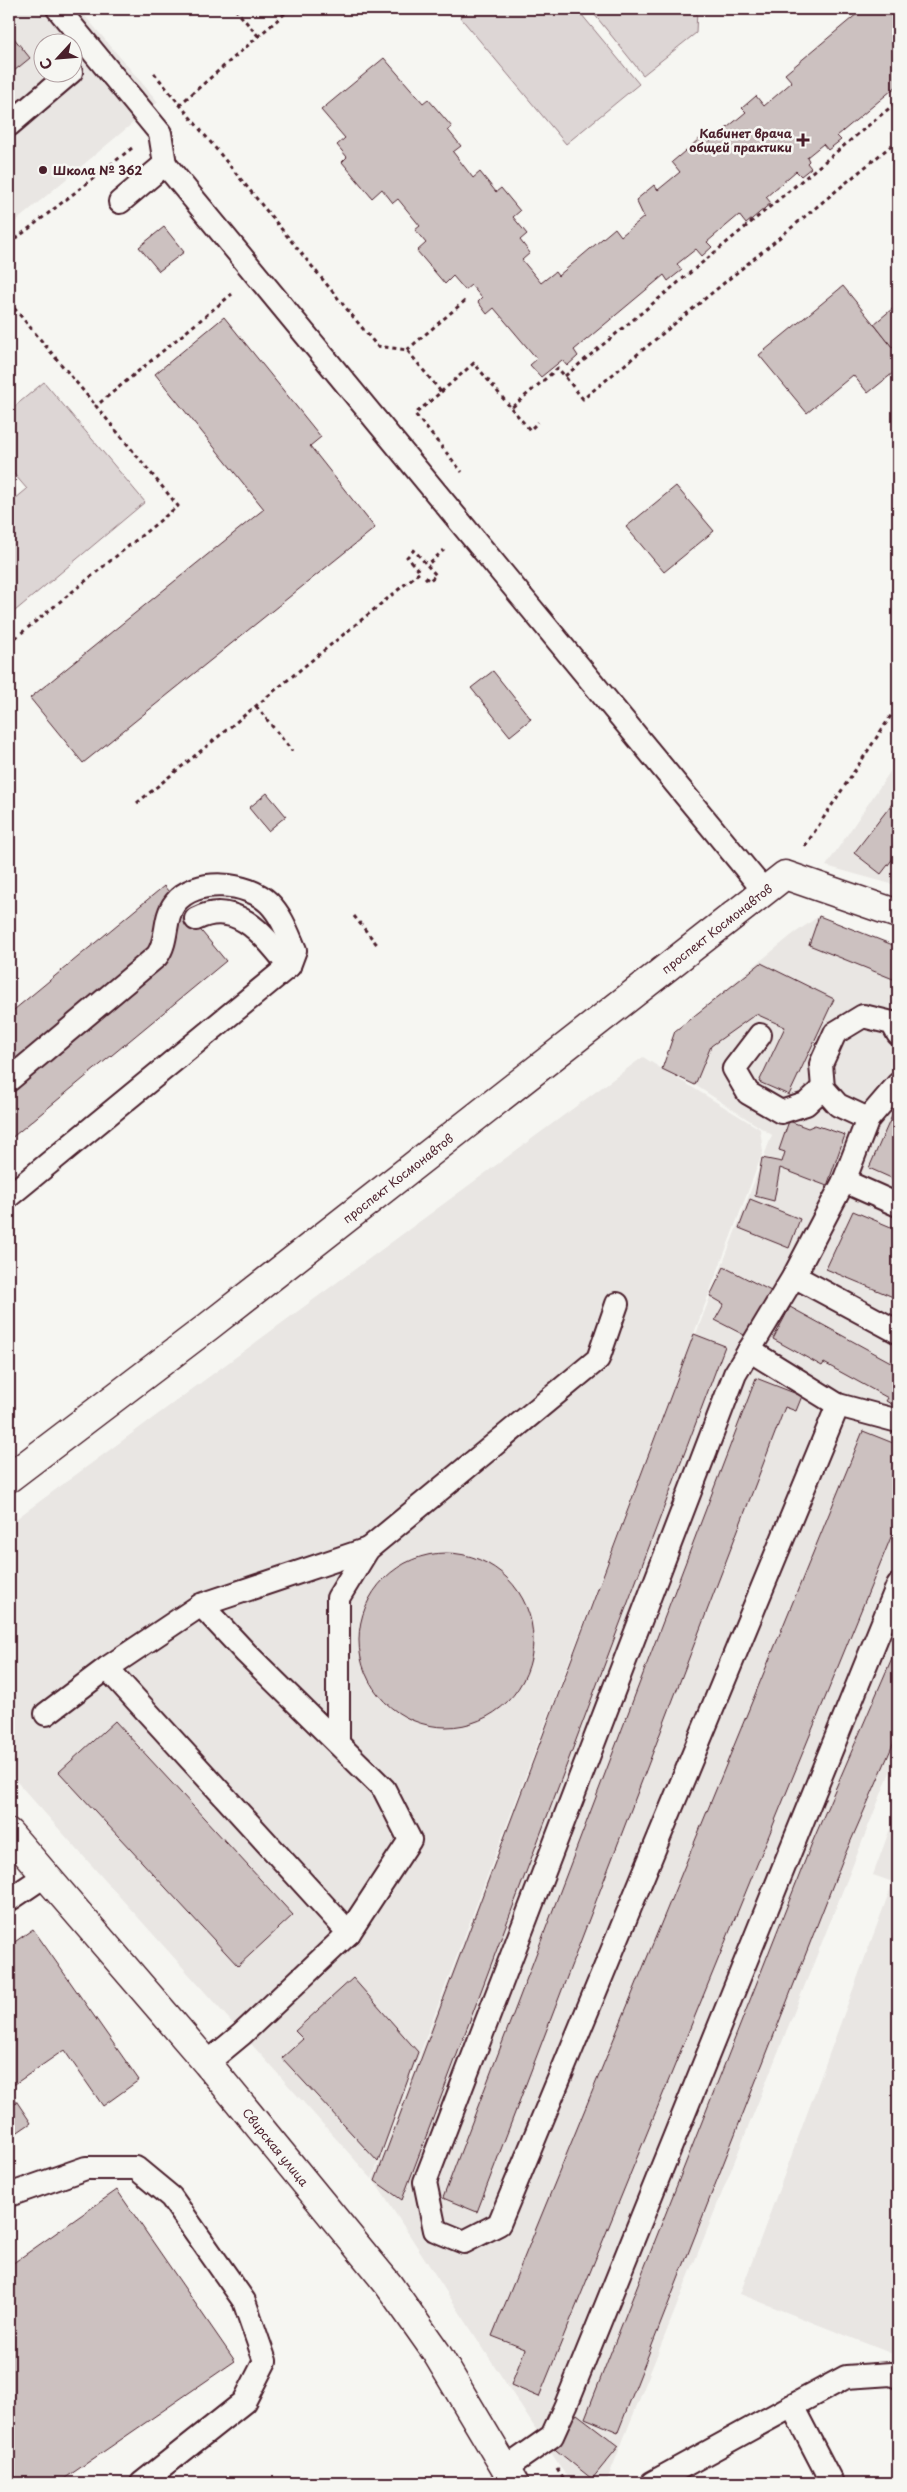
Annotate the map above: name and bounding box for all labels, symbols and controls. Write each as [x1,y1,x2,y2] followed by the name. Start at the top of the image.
[32,32,82,82] north arrow
[34,55,58,73] text: С
[689,124,793,156] place label: Кабинет врача общей практики
[796,133,810,147] marker: Кабинет врача общей практики
[53,161,142,179] place label: Школа № 362
[37,164,49,176] marker: Школа № 362
[657,879,776,978] street label: проспект Космонавтов
[339,1129,457,1227] street label: проспект Космонавтов
[238,2104,314,2190] street label: Свирская улица

